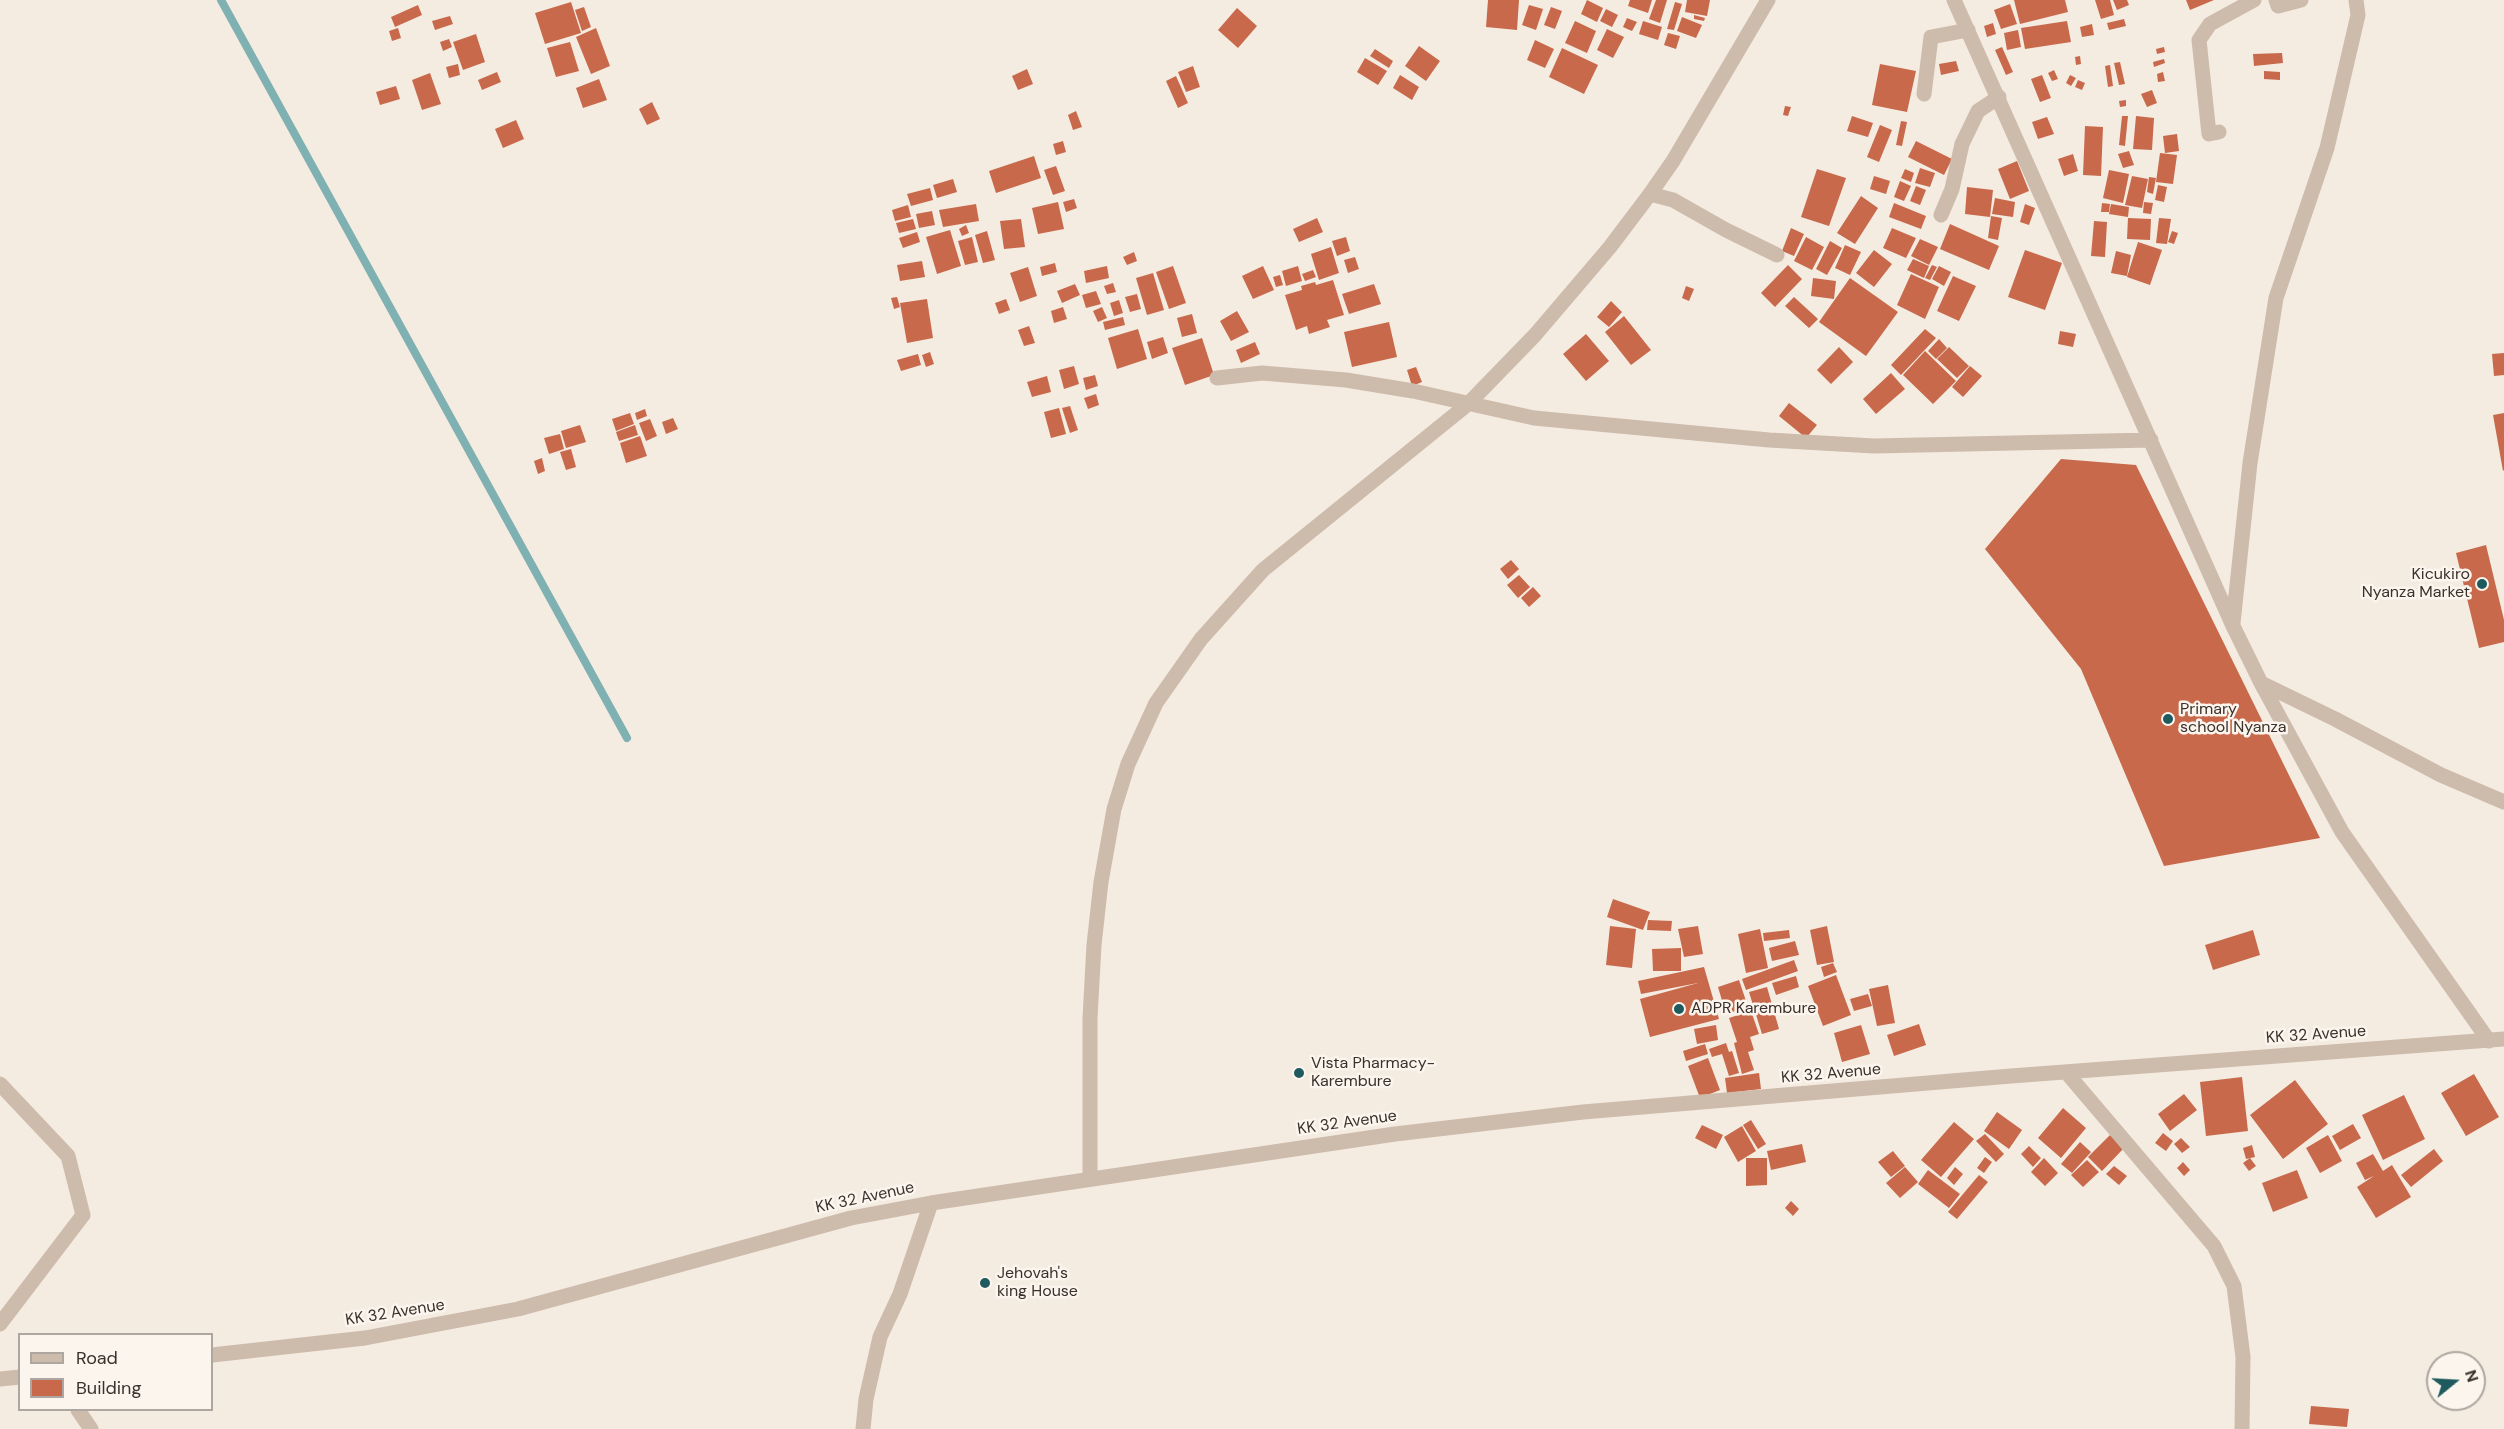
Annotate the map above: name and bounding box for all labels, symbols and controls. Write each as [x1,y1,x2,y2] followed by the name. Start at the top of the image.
[2362,565,2470,603] place label: Kicukiro Nyanza Market
[2475,577,2489,591] marker: Kicukiro Nyanza Market
[2180,700,2287,738] place label: Primary school Nyanza
[2161,712,2175,726] marker: Primary school Nyanza
[1691,999,1816,1019] place label: ADPR Karembure
[1672,1002,1686,1016] marker: ADPR Karembure
[2265,1022,2367,1048] street label: KK 32 Avenue
[1311,1054,1435,1092] place label: Vista Pharmacy- Karembure
[1780,1060,1882,1088] street label: KK 32 Avenue
[1292,1066,1306,1080] marker: Vista Pharmacy- Karembure
[1296,1107,1398,1139] street label: KK 32 Avenue
[814,1178,916,1218] street label: KK 32 Avenue
[997,1264,1078,1302] place label: Jehovah's king House
[978,1276,992,1290] marker: Jehovah's king House
[344,1296,446,1330] street label: KK 32 Avenue
[18,1333,213,1411] legend
[76,1346,118,1370] text: Road
[2426,1351,2486,1411] north arrow
[2460,1367,2483,1385] text: N
[76,1376,141,1400] text: Building

